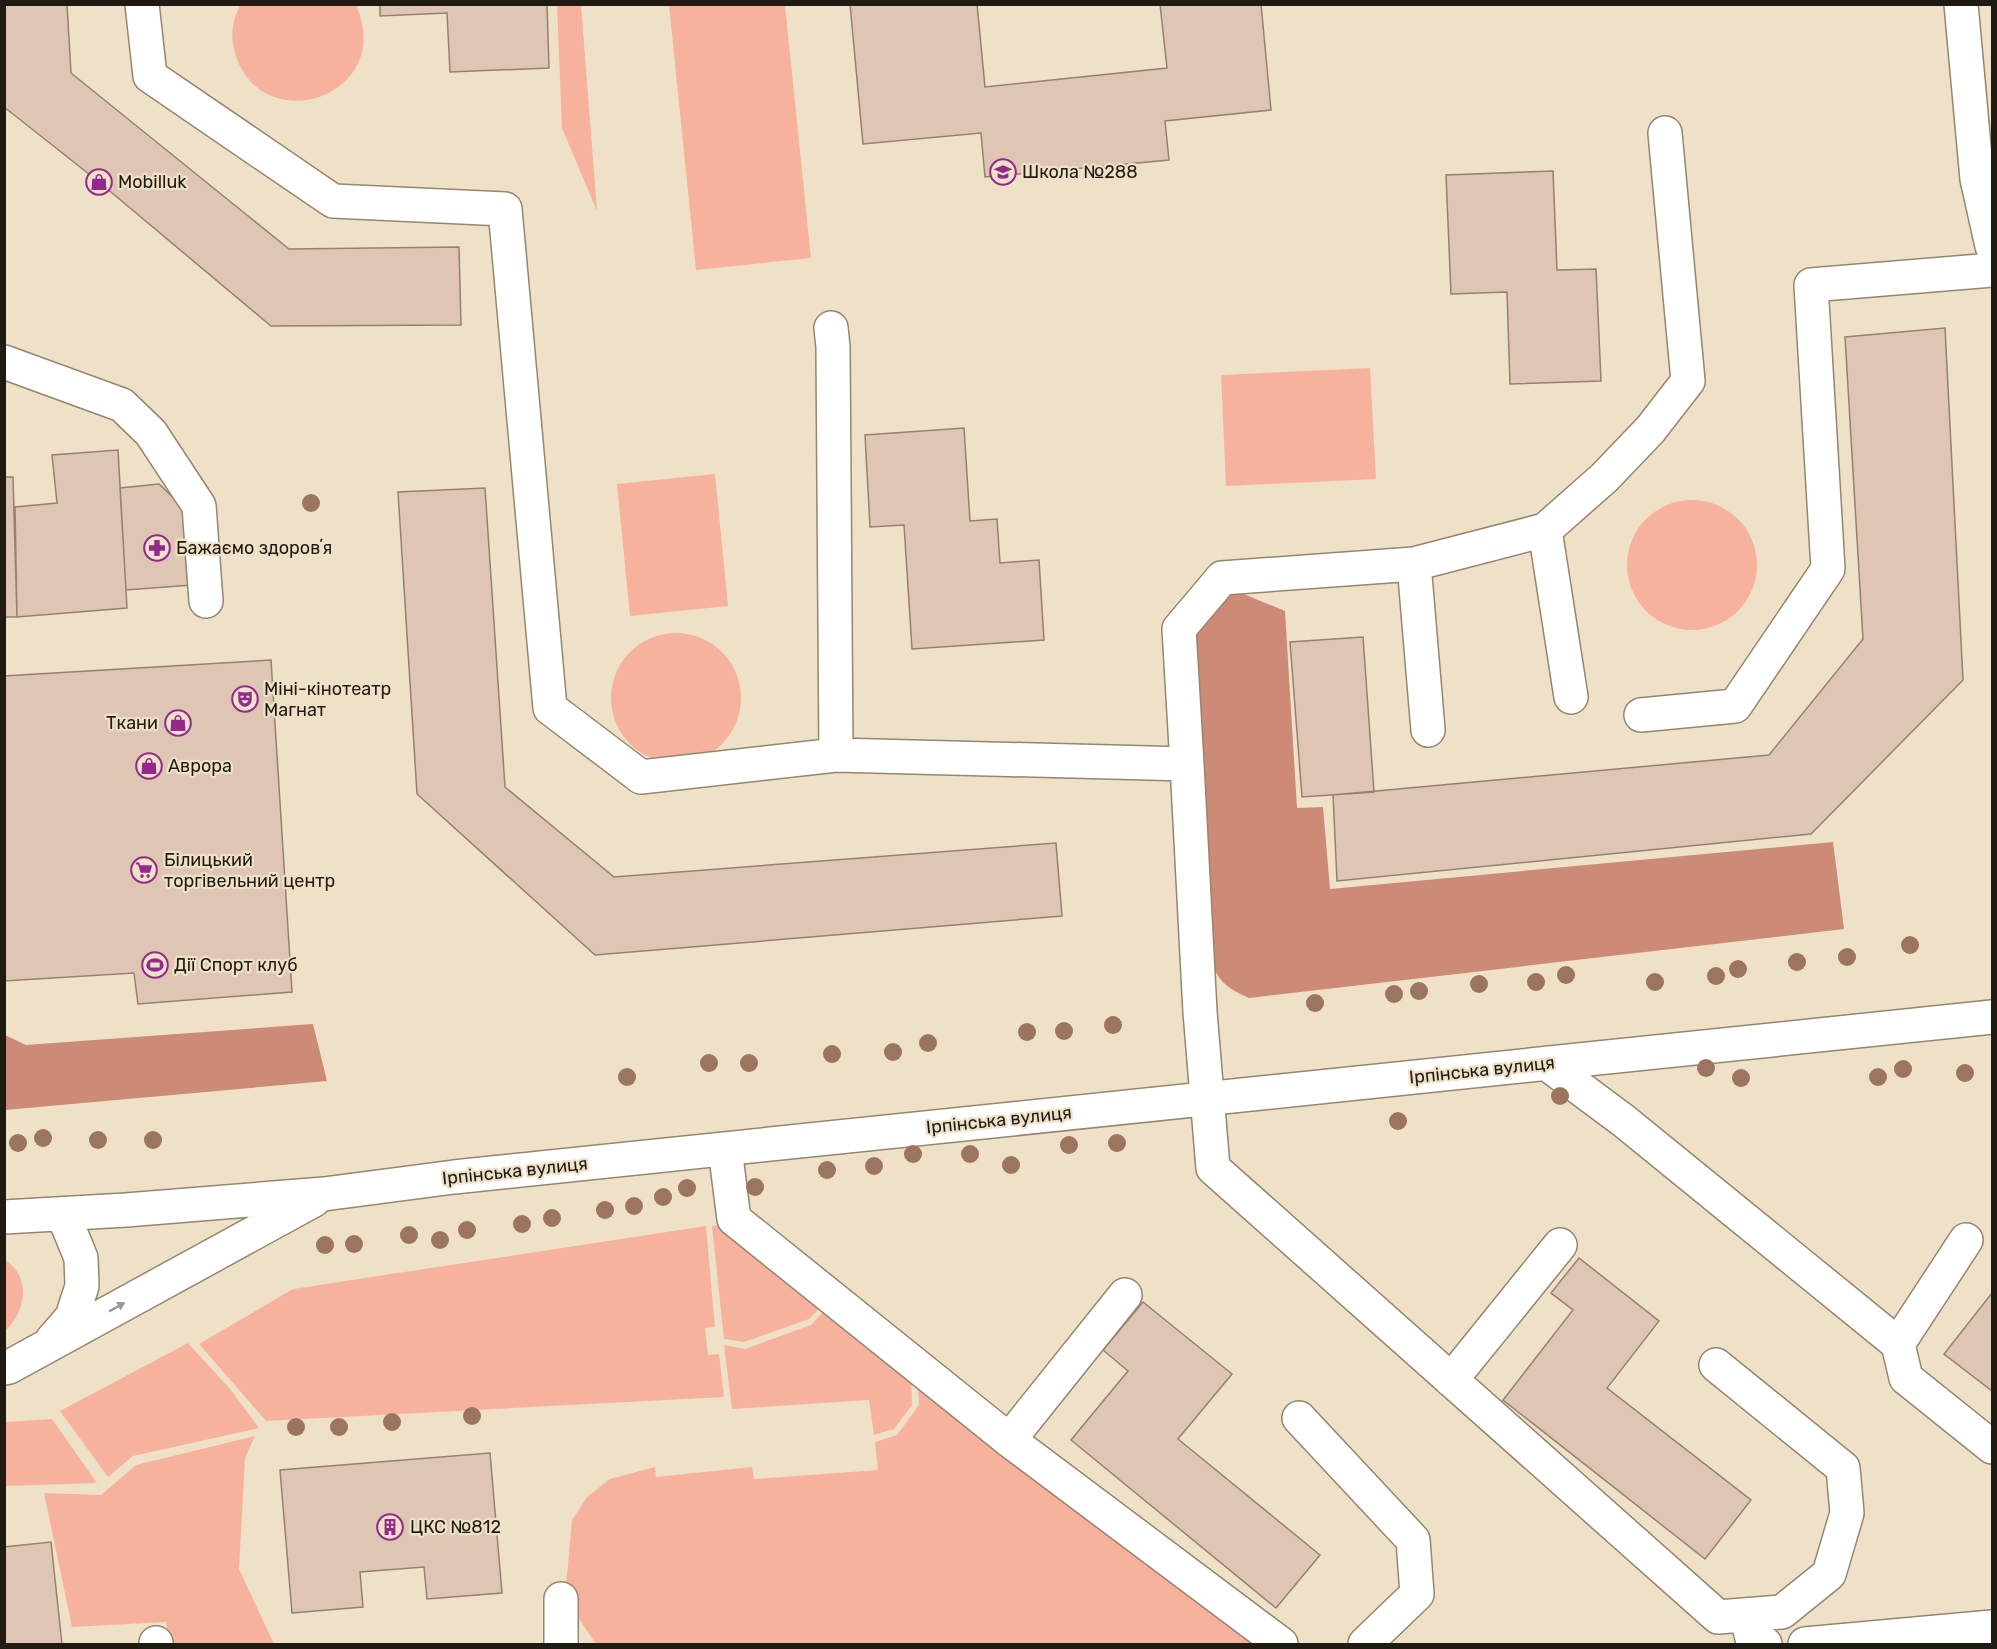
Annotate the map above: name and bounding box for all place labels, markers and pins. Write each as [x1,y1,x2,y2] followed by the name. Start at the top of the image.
[988,157,1018,187] school or university icon: Школа №288
[1022,161,1138,183] place label: Школа №288
[84,167,114,197] shop icon: Mobilluk
[118,171,187,193] place label: Mobilluk
[142,533,172,563] pharmacy icon: Бажаємо здоровʼя
[176,537,332,559] place label: Бажаємо здоровʼя
[264,678,391,721] place label: Міні-кінотеатр Магнат
[230,684,260,714] theatre icon: Міні-кінотеатр Магнат
[163,708,193,738] shop icon: Ткани
[106,712,158,734] place label: Ткани
[134,751,164,781] shop icon: Аврора
[168,755,232,777] place label: Аврора
[164,849,335,892] place label: Білицький торгівельний центр
[129,855,159,885] supermarket icon: Білицький торгівельний центр
[140,950,170,980] sports icon: Дії Спорт клуб
[174,954,298,976] place label: Дії Спорт клуб
[375,1512,405,1542] building icon: ЦКС №812
[410,1516,501,1538] place label: ЦКС №812

